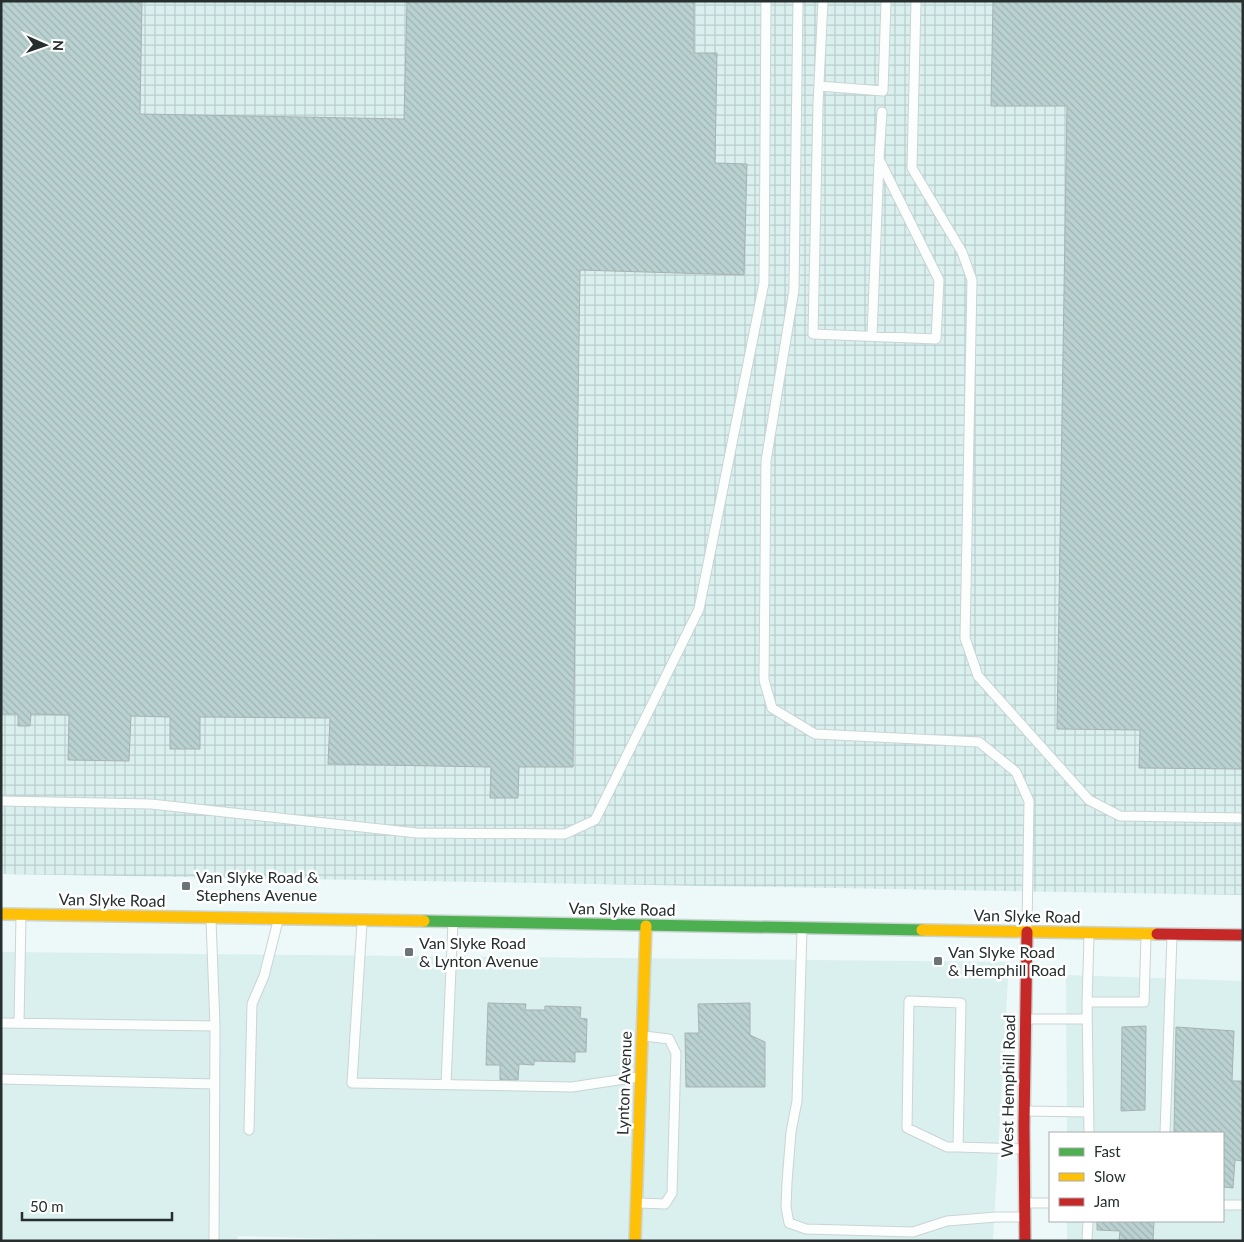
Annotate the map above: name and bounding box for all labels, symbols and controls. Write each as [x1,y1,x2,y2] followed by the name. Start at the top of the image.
[20,20,70,70] north arrow
[50,40,67,51] text: N
[196,867,319,904] place label: Van Slyke Road & Stephens Avenue
[180,880,192,892] marker: Van Slyke Road & Stephens Avenue
[58,889,166,910] street label: Van Slyke Road
[568,898,676,919] street label: Van Slyke Road
[973,905,1081,926] street label: Van Slyke Road
[419,933,539,970] place label: Van Slyke Road & Lynton Avenue
[948,942,1066,979] place label: Van Slyke Road & Hemphill Road
[403,946,415,958] marker: Van Slyke Road & Lynton Avenue
[932,955,944,967] marker: Van Slyke Road & Hemphill Road
[997,1014,1018,1158] street label: West Hemphill Road
[612,1031,635,1135] street label: Lynton Avenue
[1049,1132,1224,1222] legend
[1094,1142,1121,1160] text: Fast
[1094,1167,1126,1185] text: Slow
[22,1190,172,1222] scale bar
[1094,1192,1120,1210] text: Jam
[30,1197,64,1215] text: 50 m

